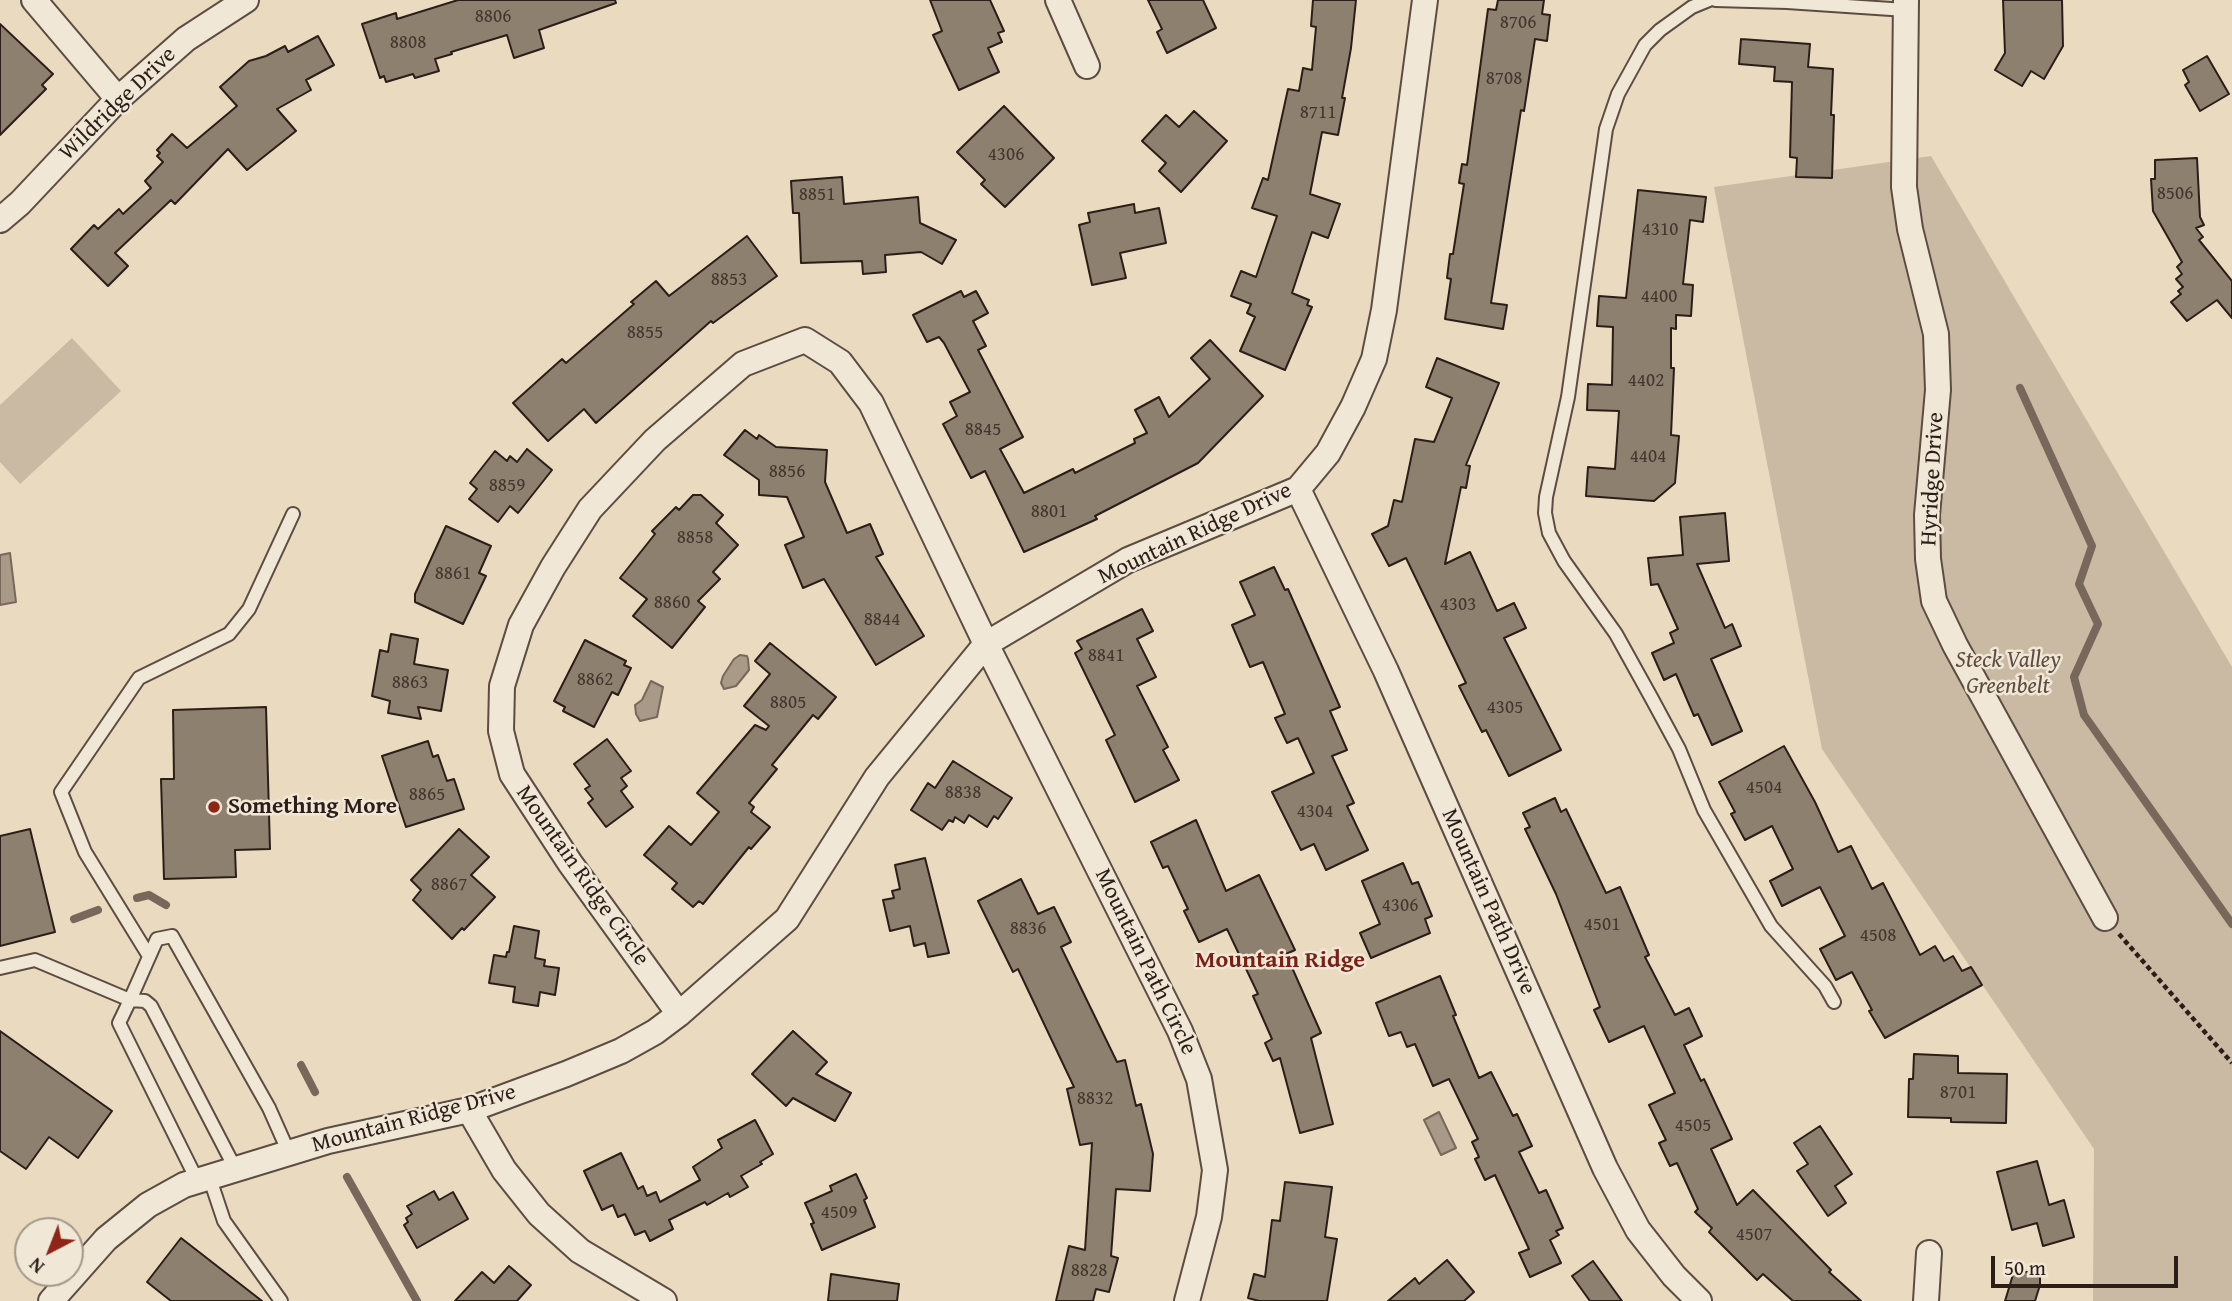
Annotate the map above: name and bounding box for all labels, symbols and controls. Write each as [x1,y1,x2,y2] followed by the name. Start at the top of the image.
[475,6,511,28] house number: 8806
[1500,12,1536,34] house number: 8706
[390,32,426,54] house number: 8808
[54,41,182,167] street label: Wildridge Drive
[1486,68,1522,90] house number: 8708
[1300,102,1336,124] house number: 8711
[988,144,1024,166] house number: 4306
[2157,183,2193,205] house number: 8506
[799,184,835,206] house number: 8851
[1642,219,1678,241] house number: 4310
[711,269,747,291] house number: 8853
[1641,286,1677,308] house number: 4400
[627,322,663,344] house number: 8855
[1628,370,1664,392] house number: 4402
[1916,411,1950,547] street label: Hyridge Drive
[965,419,1001,441] house number: 8845
[1630,446,1666,468] house number: 4404
[769,461,805,483] house number: 8856
[489,475,525,497] house number: 8859
[1094,477,1296,591] street label: Mountain Ridge Drive
[1031,501,1067,523] house number: 8801
[677,527,713,549] house number: 8858
[435,563,471,585] house number: 8861
[654,592,690,614] house number: 8860
[1440,594,1476,616] house number: 4303
[864,609,900,631] house number: 8844
[1088,645,1124,667] house number: 8841
[1955,647,2061,701] park label: Steck Valley Greenbelt
[577,669,613,691] house number: 8862
[392,672,428,694] house number: 8863
[770,692,806,714] house number: 8805
[1487,697,1523,719] house number: 4305
[1746,777,1782,799] house number: 4504
[509,781,655,971] street label: Mountain Ridge Circle
[945,782,981,804] house number: 8838
[409,784,445,806] house number: 8865
[228,793,397,821] place label: Something More
[206,799,222,815] marker: Something More
[1297,801,1333,823] house number: 4304
[1435,805,1541,999] street label: Mountain Path Drive
[1088,864,1202,1060] street label: Mountain Path Circle
[431,874,467,896] house number: 8867
[1382,895,1418,917] house number: 4306
[1584,914,1620,936] house number: 4501
[1010,918,1046,940] house number: 8836
[1860,925,1896,947] house number: 4508
[1195,947,1365,975] district label: Mountain Ridge
[309,1078,519,1160] street label: Mountain Ridge Drive
[1940,1082,1976,1104] house number: 8701
[1077,1088,1113,1110] house number: 8832
[1675,1115,1711,1137] house number: 4505
[821,1202,857,1224] house number: 4509
[14,1217,84,1287] north arrow
[1736,1224,1772,1246] house number: 4507
[1994,1242,2181,1286] scale bar
[22,1251,50,1281] text: N
[2004,1252,2046,1283] text: 50 m
[1071,1260,1107,1282] house number: 8828

